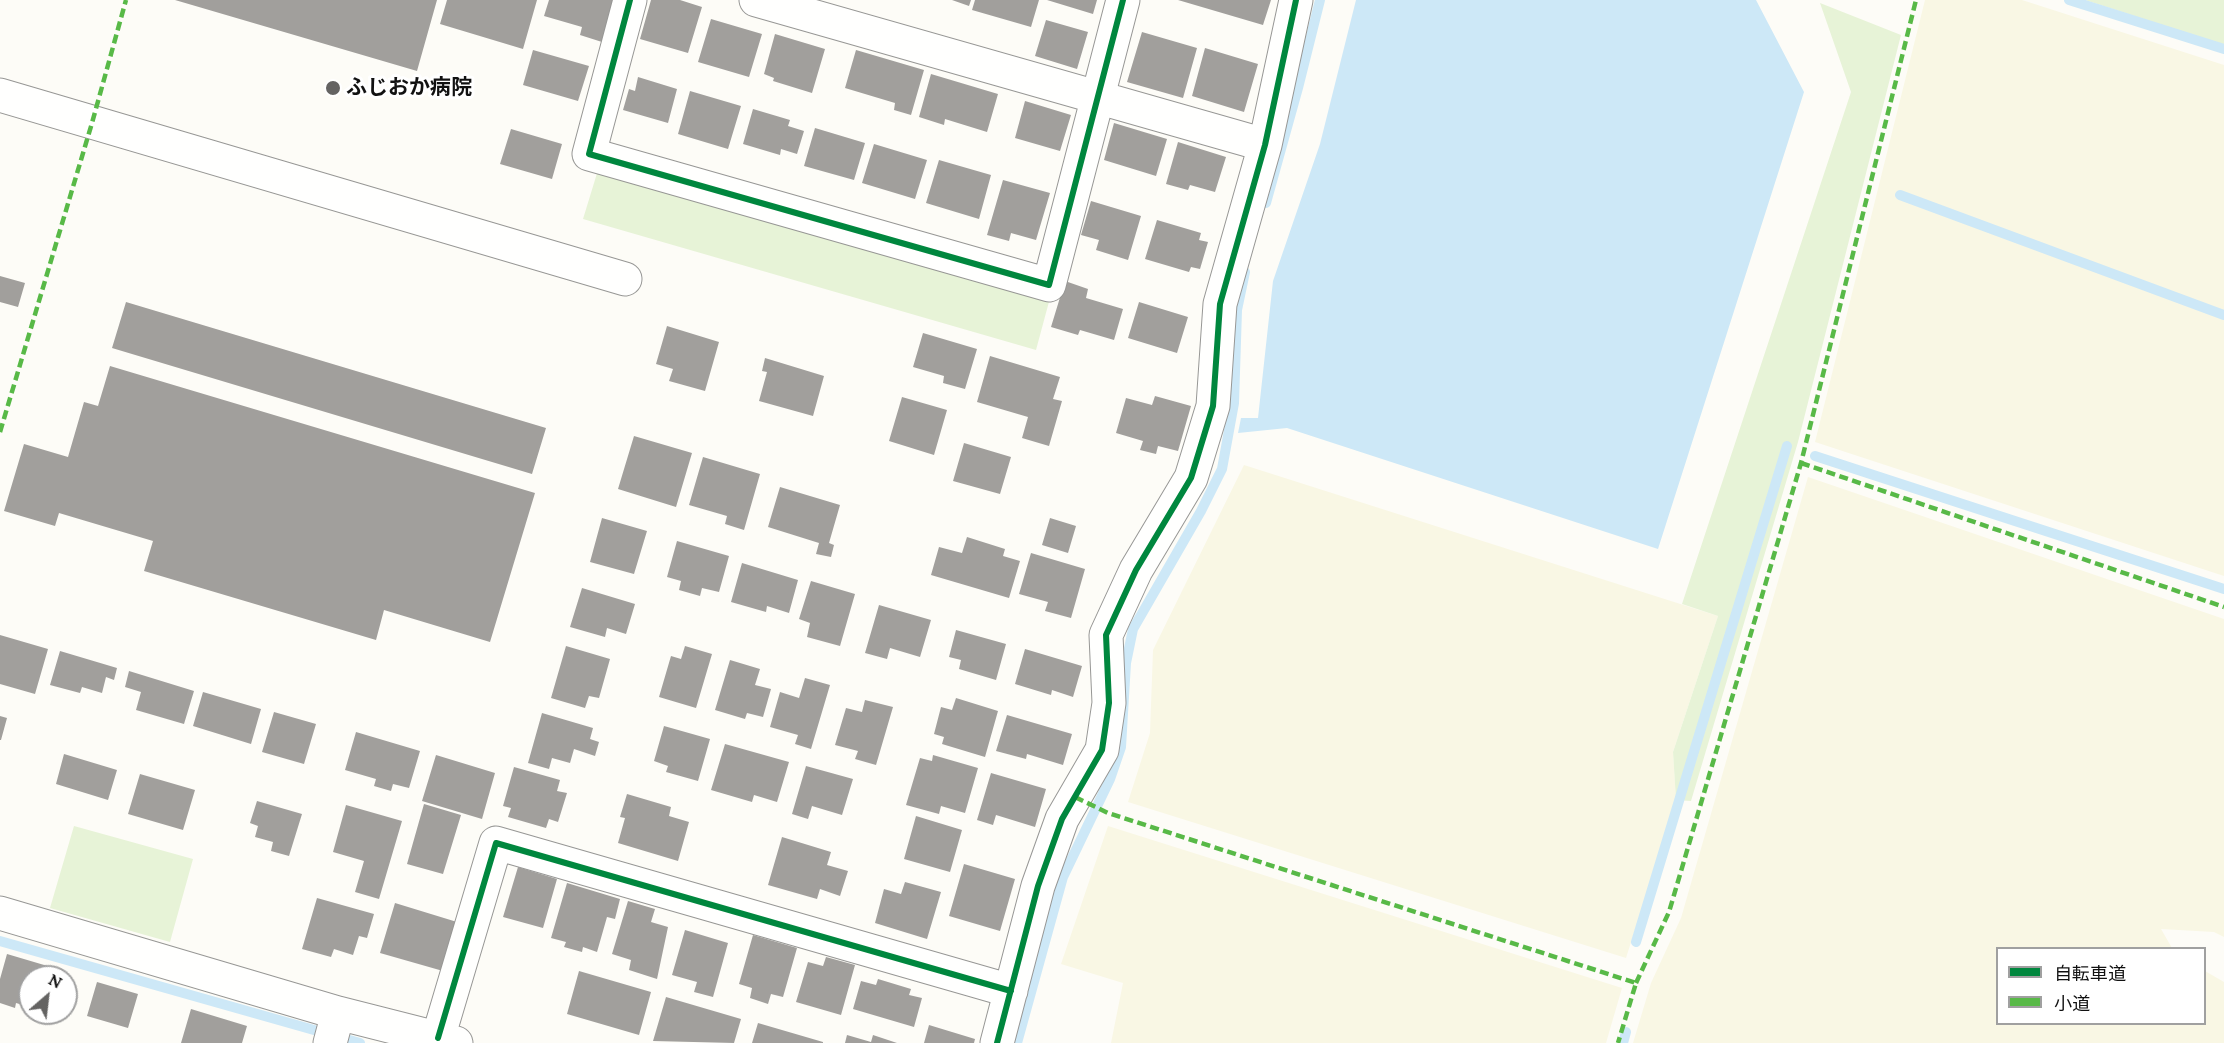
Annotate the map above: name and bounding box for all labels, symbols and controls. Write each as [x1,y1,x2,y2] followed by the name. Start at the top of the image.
[346,75,472,101] place label: ふじおか病院
[324,79,342,97] marker: ふじおか病院
[1996,947,2206,1025] legend
[2054,962,2126,985] text: 自転車道
[18,965,78,1025] north arrow
[45,969,66,993] text: N
[2054,992,2090,1015] text: 小道

